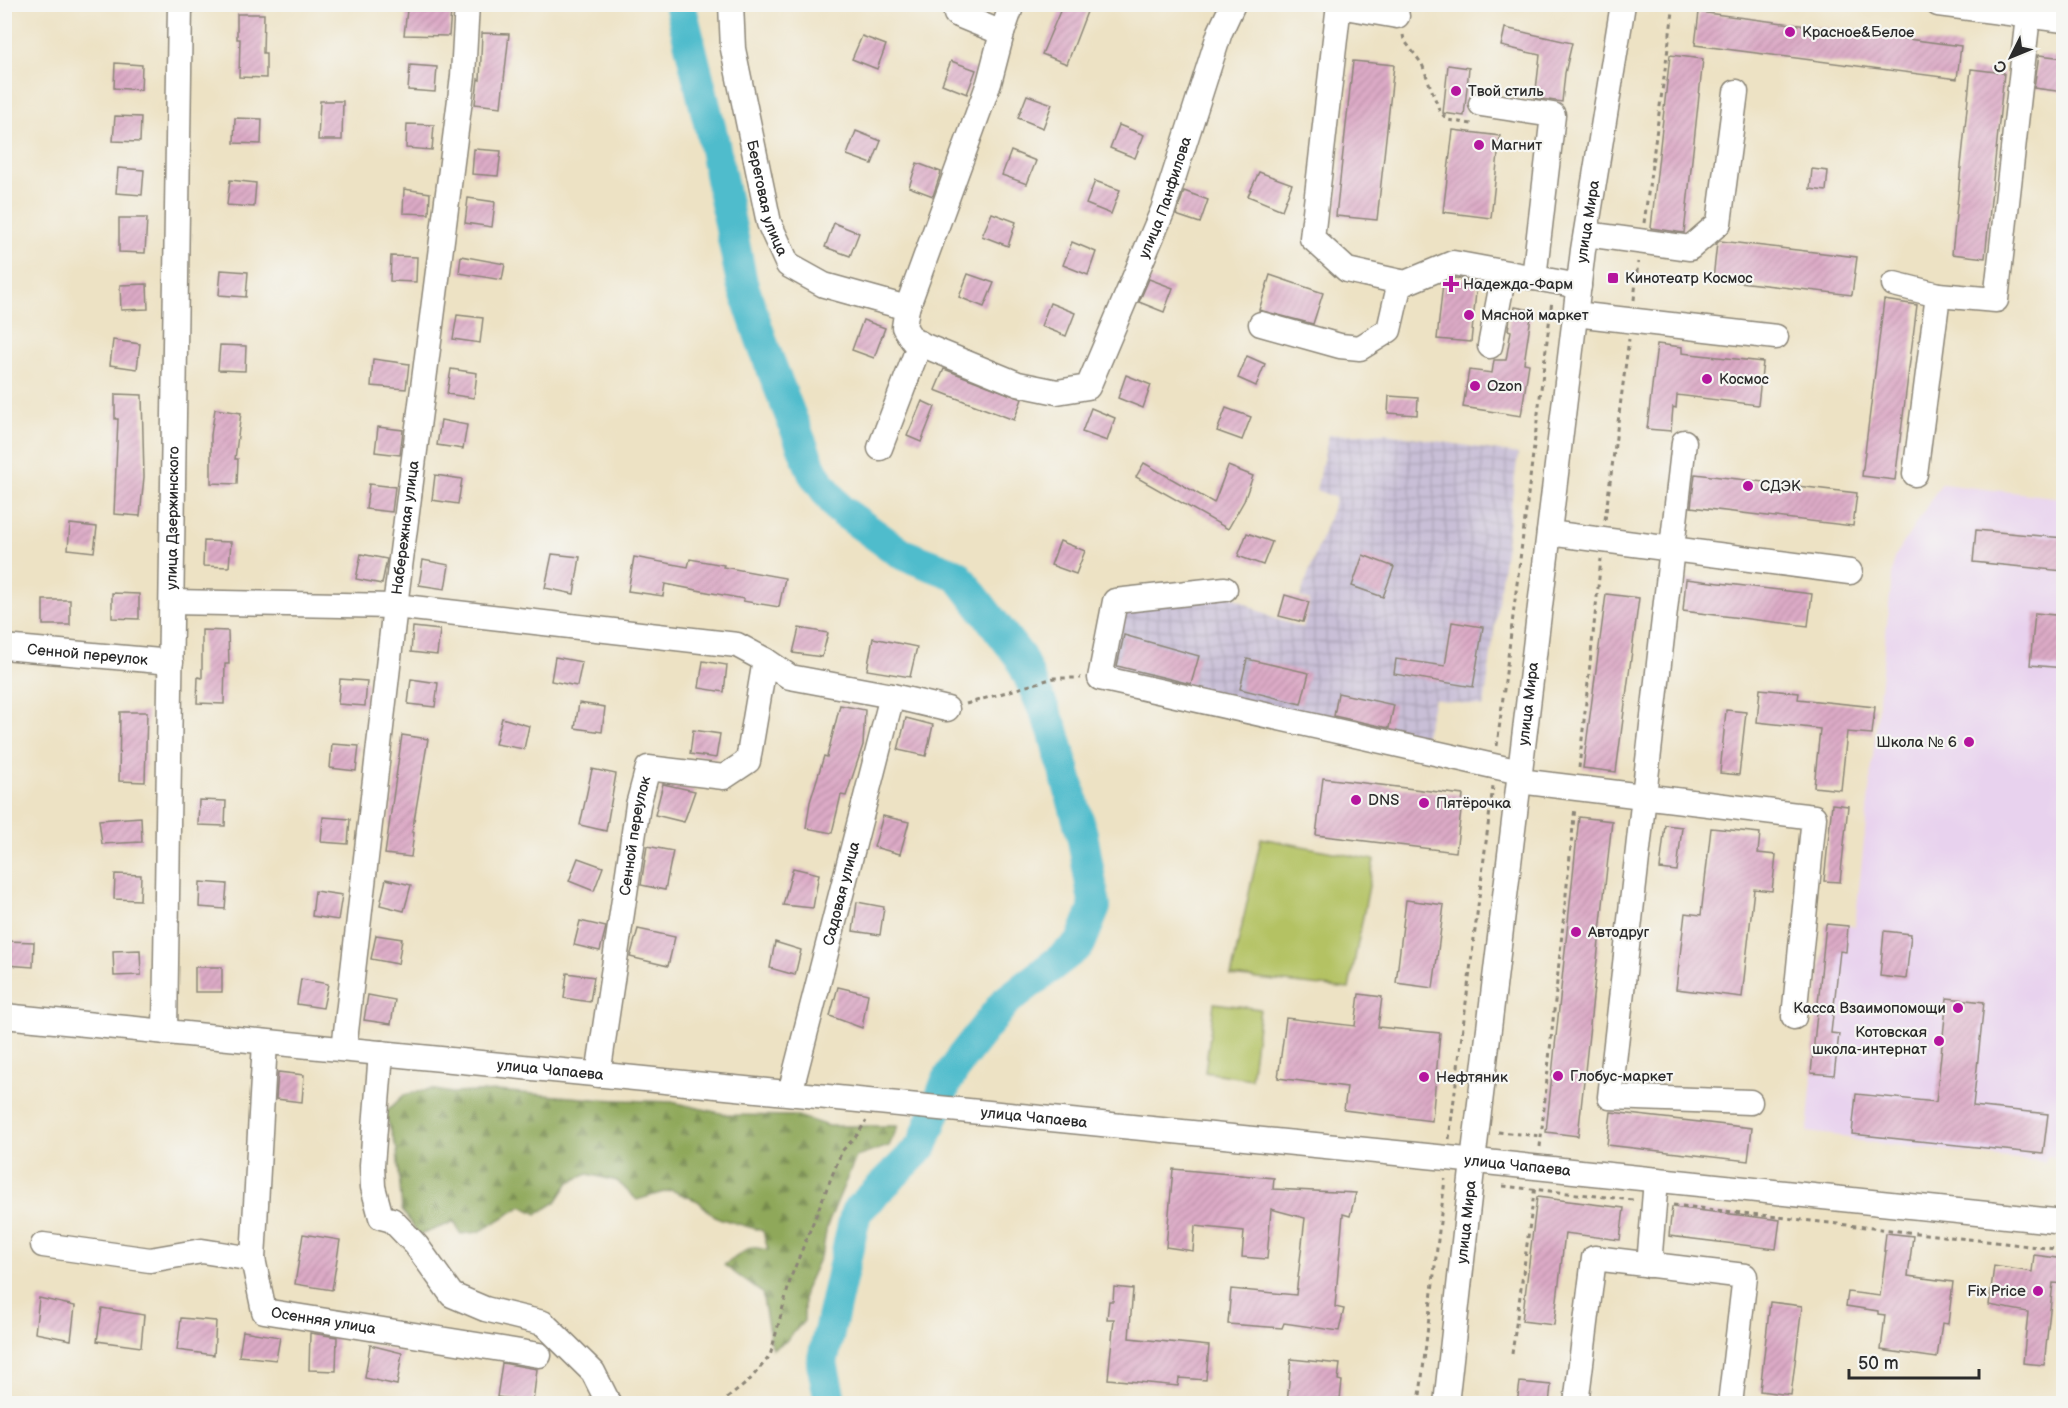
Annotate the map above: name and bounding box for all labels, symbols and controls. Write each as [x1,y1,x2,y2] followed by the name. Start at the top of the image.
[1802,23,1914,42] place label: Красное&Белое
[1783,25,1797,39] marker: Красное&Белое
[1981,27,2041,87] north arrow
[1990,56,2012,77] text: С
[1468,82,1544,101] place label: Твой стиль
[1449,84,1463,98] marker: Твой стиль
[1135,134,1196,262] street label: улица Панфилова
[1491,136,1542,155] place label: Магнит
[742,138,792,259] street label: Береговая улица
[1472,138,1486,152] marker: Магнит
[1573,179,1604,264] street label: улица Мира
[1625,269,1753,288] place label: Кинотеатр Космос
[1606,271,1620,285] marker: Кинотеатр Космос
[1463,275,1573,294] place label: Надежда-Фарм
[1444,277,1458,291] marker: Надежда-Фарм
[1481,306,1589,325] place label: Мясной маркет
[1462,308,1476,322] marker: Мясной маркет
[1719,370,1770,389] place label: Космос
[1700,372,1714,386] marker: Космос
[1487,377,1522,396] place label: Ozon
[1468,379,1482,393] marker: Ozon
[162,446,184,590] street label: улица Дзержинского
[388,459,424,596] street label: Набережная улица
[1760,477,1801,496] place label: СДЭК
[1741,479,1755,493] marker: СДЭК
[26,640,149,670] street label: Сенной переулок
[1514,661,1543,747] street label: улица Мира
[1876,733,1957,752] place label: Школа № 6
[1962,735,1976,749] marker: Школа № 6
[616,774,655,897] street label: Сенной переулок
[1368,791,1399,810] place label: DNS
[1349,793,1363,807] marker: DNS
[1436,794,1511,813] place label: Пятёрочка
[1417,796,1431,810] marker: Пятёрочка
[819,839,864,948] street label: Садовая улица
[1587,923,1650,942] place label: Автодруг
[1569,925,1583,939] marker: Автодруг
[1793,999,1946,1018] place label: Касса Взаимопомощи
[1951,1001,1965,1015] marker: Касса Взаимопомощи
[1812,1023,1927,1059] place label: Котовская школа-интернат
[1932,1034,1946,1048] marker: Котовская школа-интернат
[496,1056,605,1085] street label: улица Чапаева
[1570,1067,1673,1086] place label: Глобус-маркет
[1436,1068,1508,1087] place label: Нефтяник
[1551,1069,1565,1083] marker: Глобус-маркет
[1417,1070,1431,1084] marker: Нефтяник
[980,1103,1088,1133] street label: улица Чапаева
[1463,1151,1572,1181] street label: улица Чапаева
[1453,1179,1481,1265] street label: улица Мира
[1967,1282,2026,1301] place label: Fix Price
[2031,1284,2045,1298] marker: Fix Price
[270,1303,377,1339] street label: Осенняя улица
[1849,1342,1980,1380] scale bar
[1858,1353,1899,1374] text: 50 m

